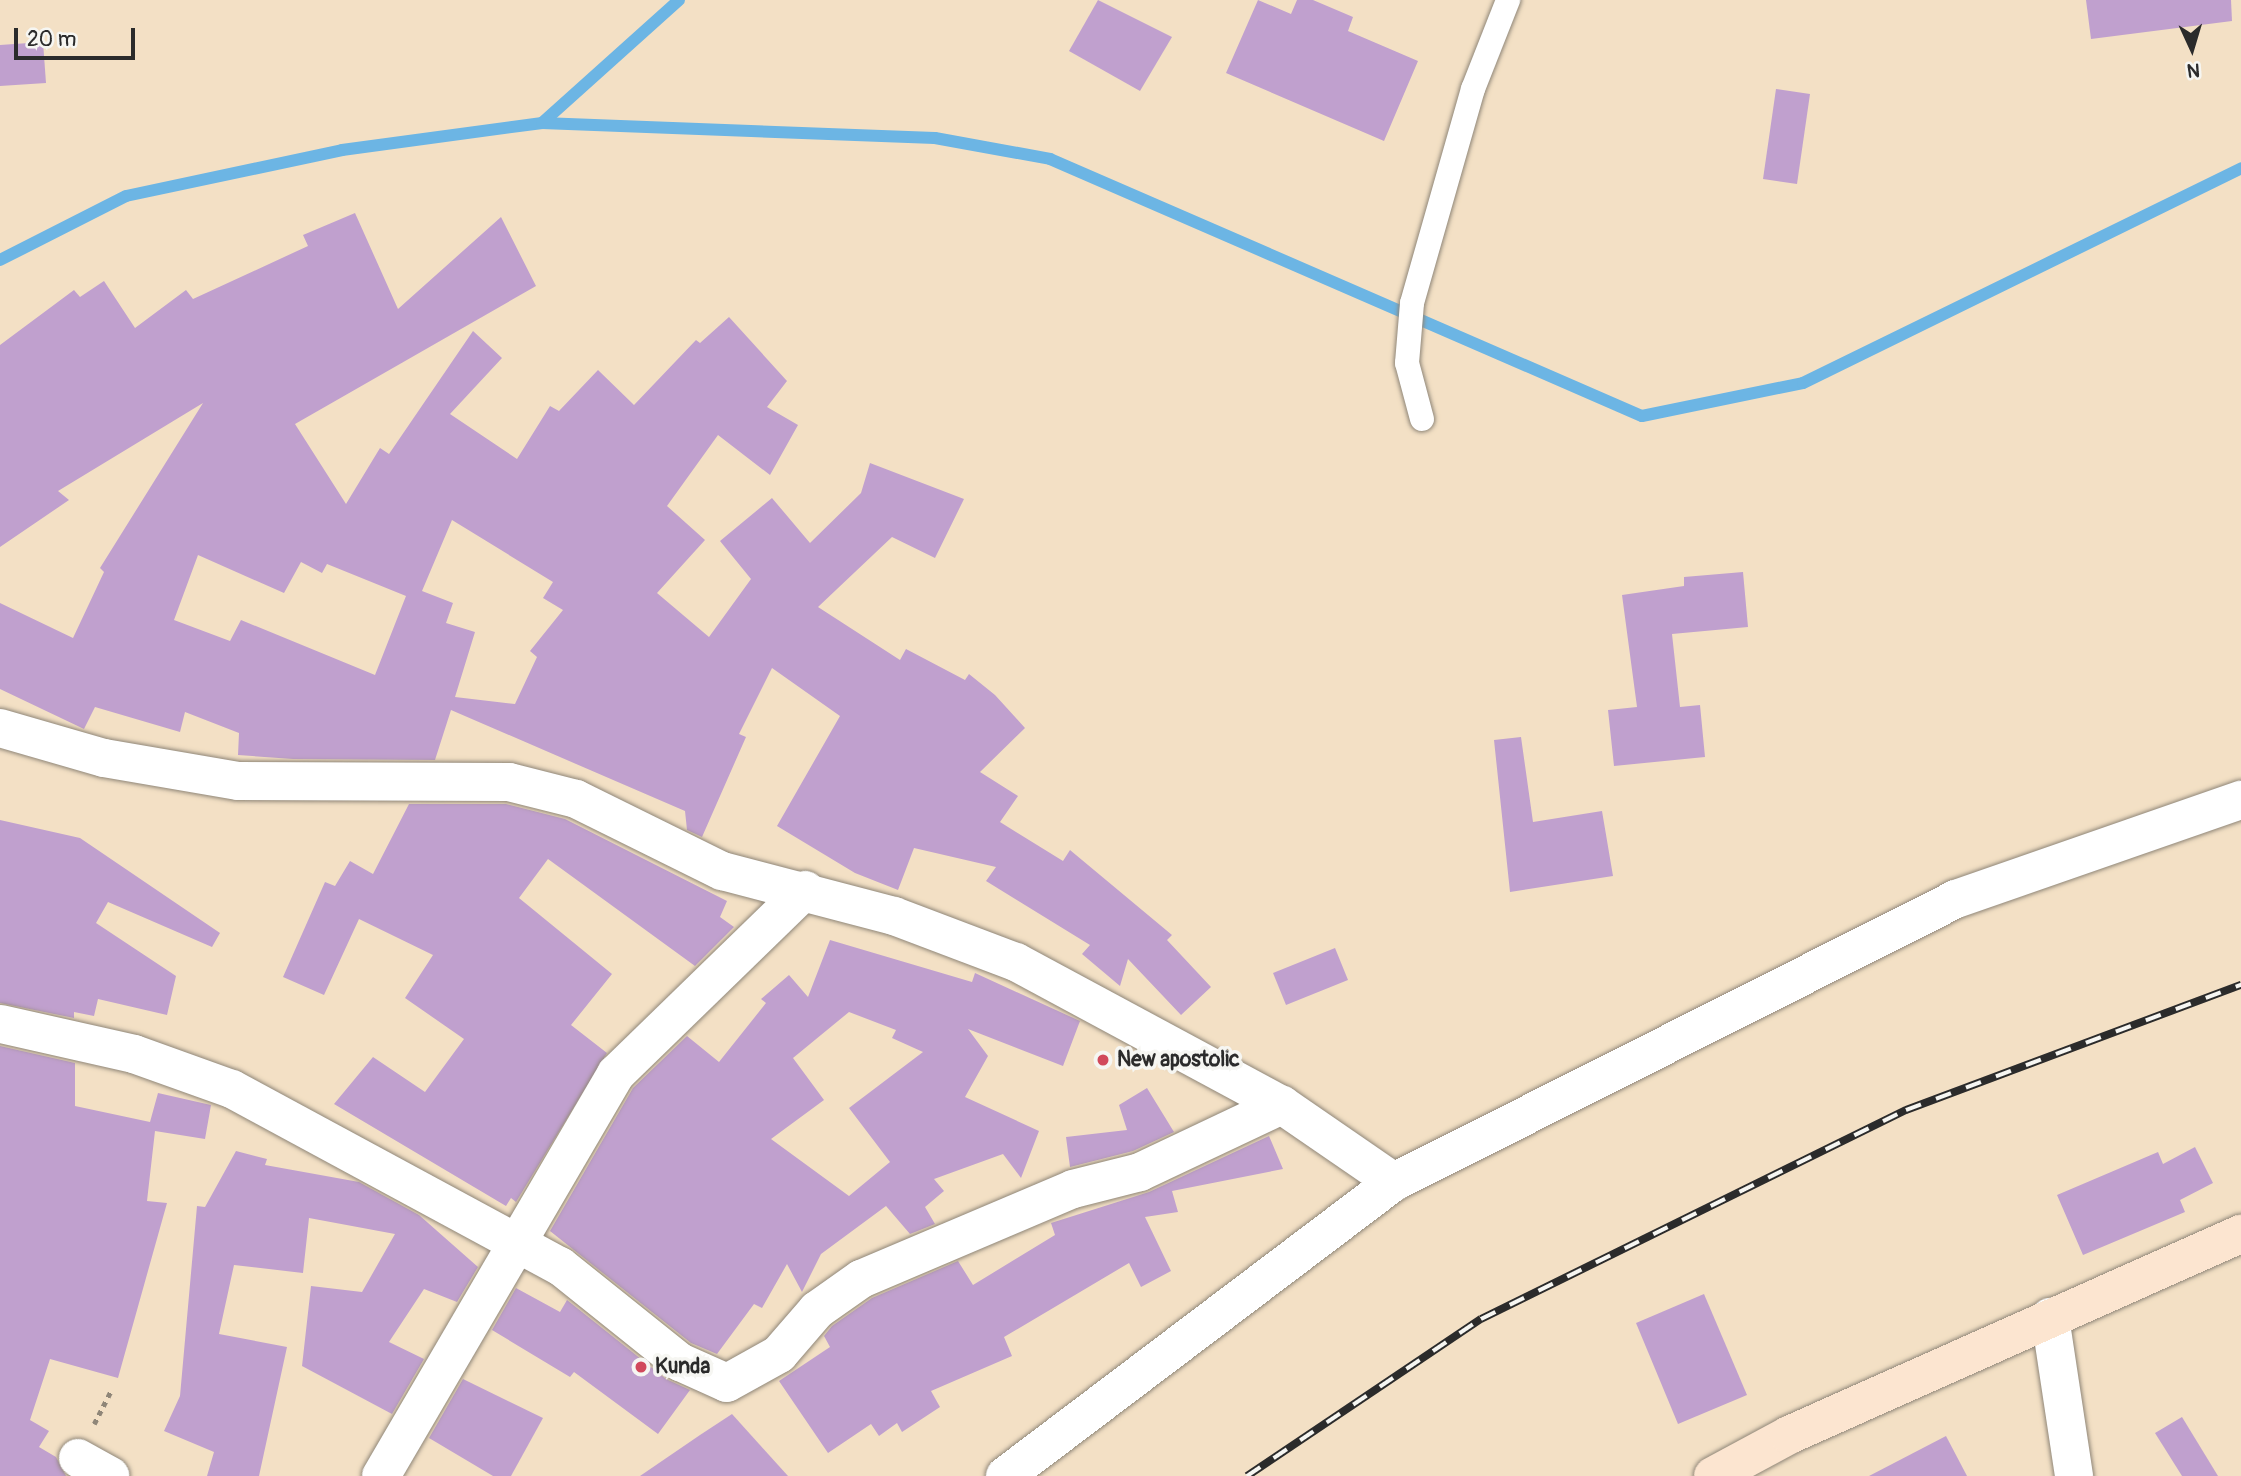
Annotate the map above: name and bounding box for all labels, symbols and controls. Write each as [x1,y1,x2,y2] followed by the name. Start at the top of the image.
[18,14,138,58] scale bar
[2157,14,2227,84] north arrow
[27,26,76,53] text: 20 m
[2186,58,2201,82] text: N
[1117,1047,1240,1073] place label: New apostolic
[1095,1052,1111,1068] marker: New apostolic
[655,1354,710,1380] place label: Kunda
[633,1359,649,1375] marker: Kunda

